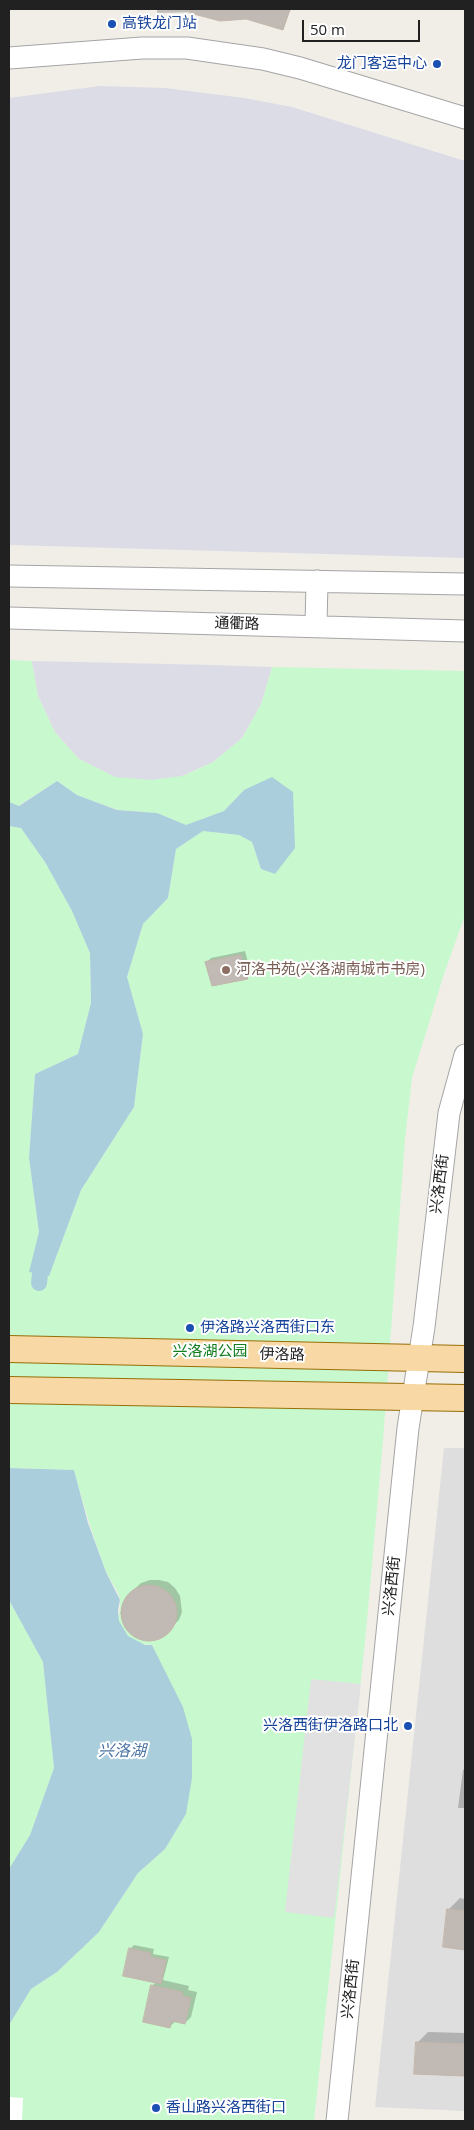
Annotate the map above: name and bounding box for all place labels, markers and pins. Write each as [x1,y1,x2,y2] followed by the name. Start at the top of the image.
[122,15,197,33] place label: 高铁龙门站
[106,18,118,30] marker: 高铁龙门站
[337,55,427,73] place label: 龙门客运中心
[431,58,443,70] marker: 龙门客运中心
[236,961,425,979] place label: 河洛书苑(兴洛湖南城市书房)
[220,964,232,976] marker: 河洛书苑(兴洛湖南城市书房)
[200,1319,335,1337] place label: 伊洛路兴洛西街口东
[184,1322,196,1334] marker: 伊洛路兴洛西街口东
[263,1717,398,1735] place label: 兴洛西街伊洛路口北
[402,1720,414,1732] marker: 兴洛西街伊洛路口北
[166,2099,286,2117] place label: 香山路兴洛西街口
[150,2102,162,2114] marker: 香山路兴洛西街口

